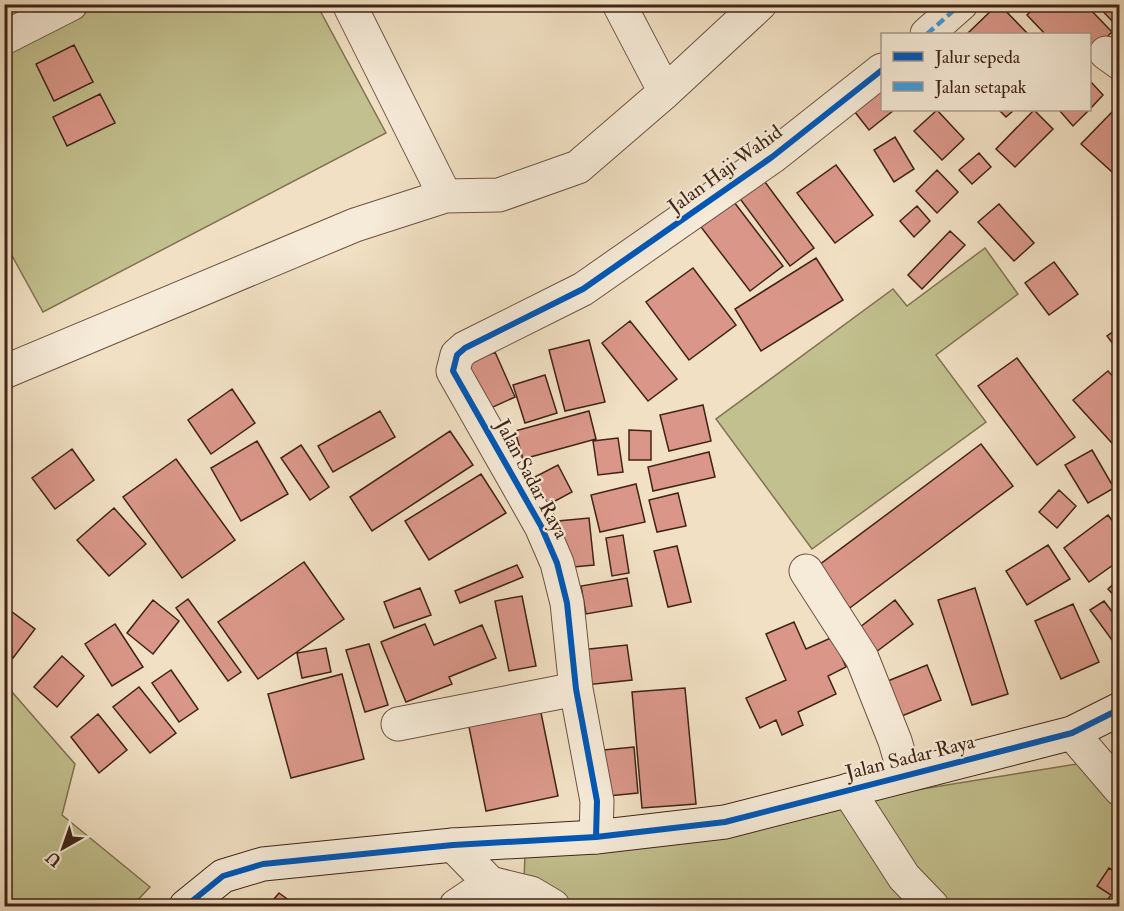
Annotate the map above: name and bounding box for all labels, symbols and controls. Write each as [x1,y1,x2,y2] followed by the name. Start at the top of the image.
[881,33,1091,111] legend
[934,46,1021,69] text: Jalur sepeda
[934,76,1027,99] text: Jalan setapak
[662,119,787,219] street label: Jalan Haji Wahid
[489,414,574,544] street label: Jalan Sadar Raya
[842,729,978,785] street label: Jalan Sadar Raya
[33,818,93,878] north arrow
[42,846,66,871] text: U

